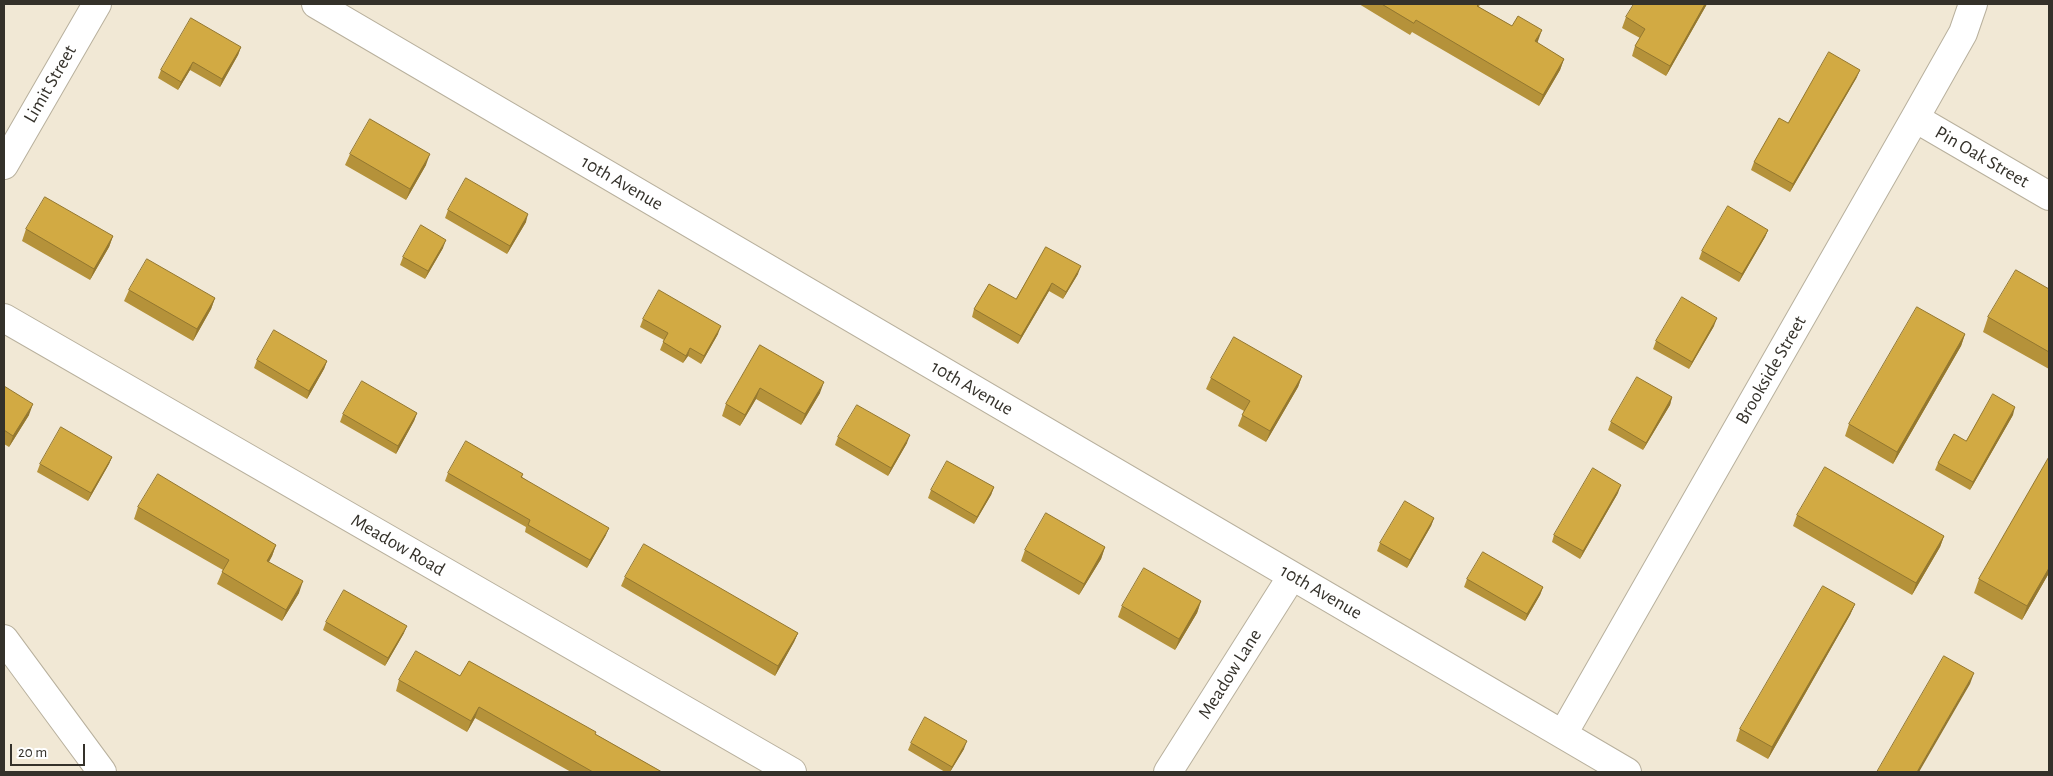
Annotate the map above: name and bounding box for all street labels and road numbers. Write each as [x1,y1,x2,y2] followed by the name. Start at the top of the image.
[19,41,81,127] street label: Limit Street
[1931,121,2033,193] street label: Pin Oak Street
[577,150,667,216] street label: 10th Avenue
[1731,312,1811,428] street label: Brookside Street
[927,355,1017,421] street label: 10th Avenue
[347,509,449,581] street label: Meadow Road
[1276,559,1366,625] street label: 10th Avenue
[1193,625,1267,723] street label: Meadow Lane

